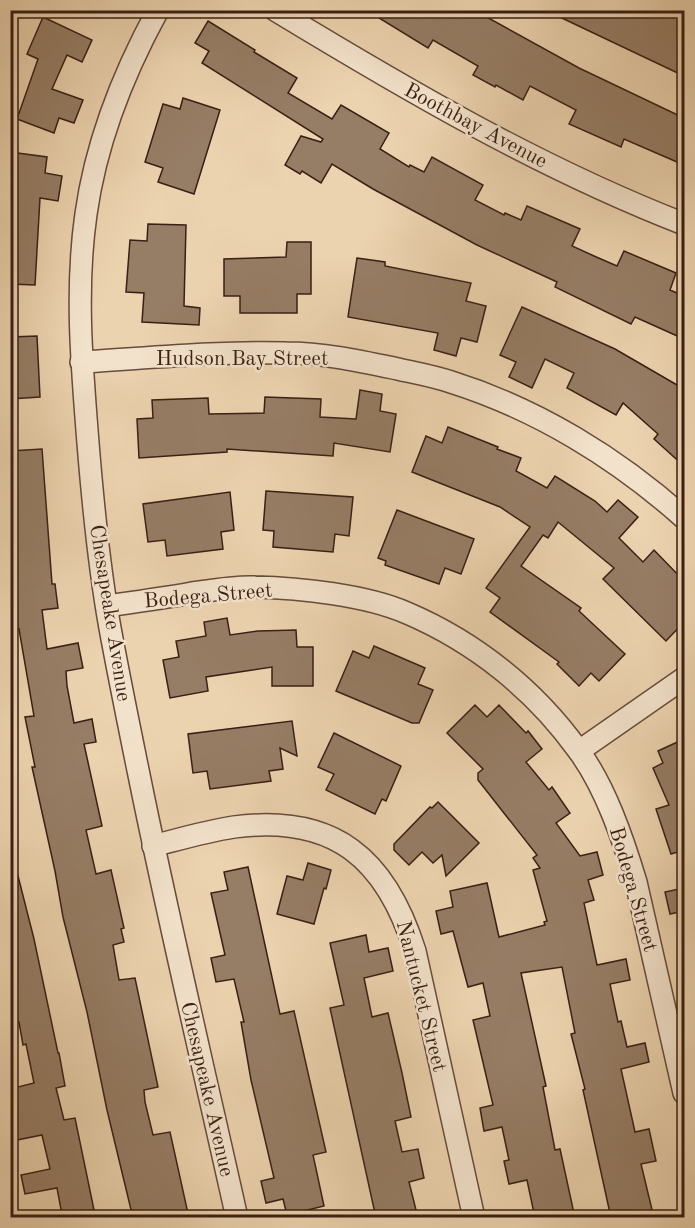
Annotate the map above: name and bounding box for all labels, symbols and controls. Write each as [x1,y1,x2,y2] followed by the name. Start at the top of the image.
[400,80,550,173] street label: Boothbay Avenue
[156,349,328,370] street label: Hudson Bay Street
[85,523,134,703] street label: Chesapeake Avenue
[143,580,273,613] street label: Bodega Street
[605,825,660,954] street label: Bodega Street
[392,919,449,1074] street label: Nantucket Street
[176,1000,237,1179] street label: Chesapeake Avenue

